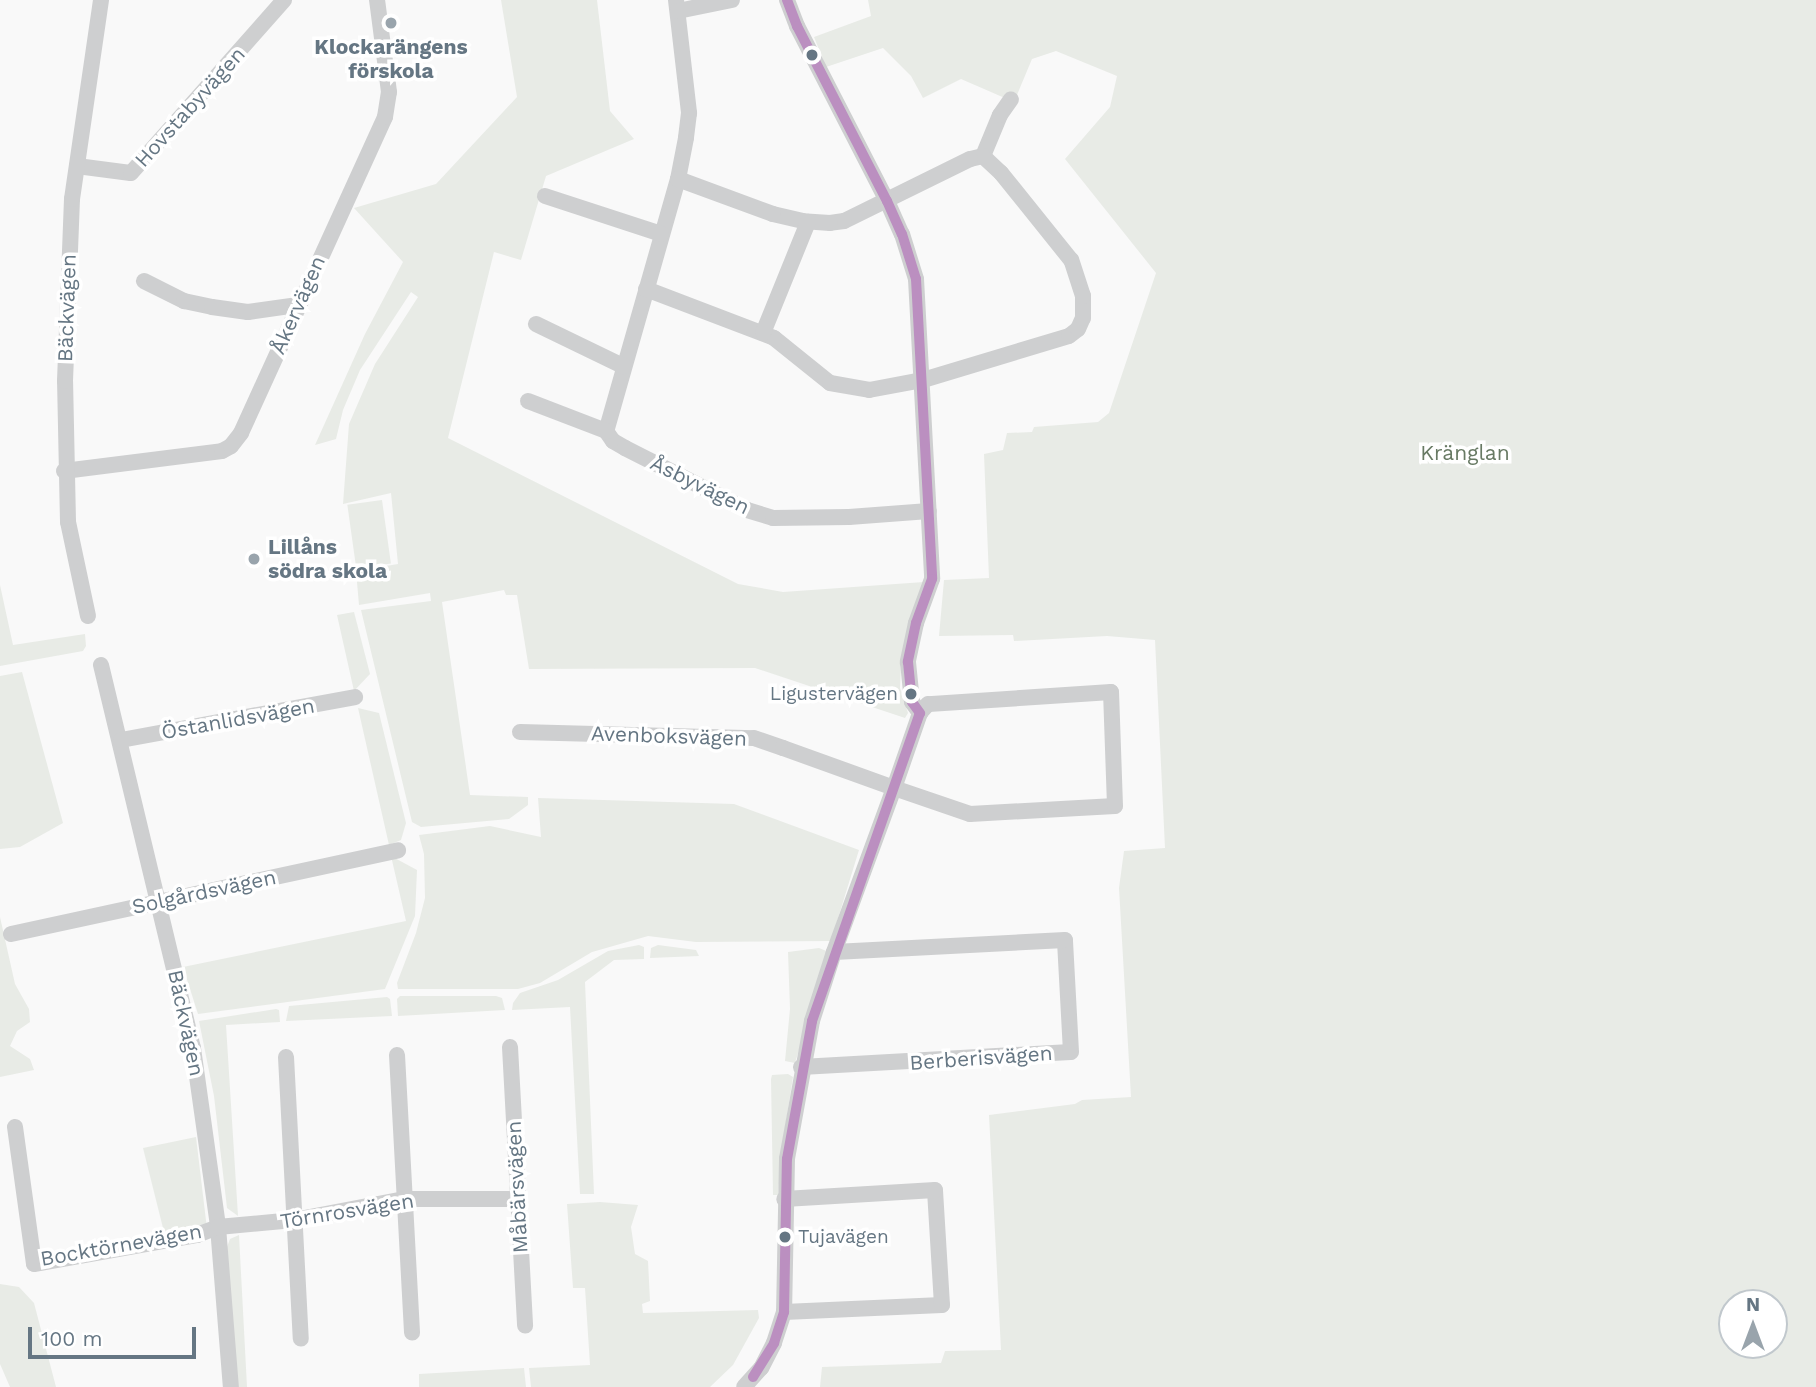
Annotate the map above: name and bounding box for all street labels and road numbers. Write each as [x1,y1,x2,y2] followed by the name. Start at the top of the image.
[130,42,250,172] street label: Hovstabyvägen
[265,252,331,358] street label: Åkervägen
[53,254,81,362] street label: Bäckvägen
[646,450,754,520] street label: Åsbyvägen
[159,693,317,745] street label: Östanlidsvägen
[590,721,748,751] street label: Avenboksvägen
[130,864,278,920] street label: Solgårdsvägen
[162,968,210,1078] street label: Bäckvägen
[909,1040,1053,1076] street label: Berberisvägen
[501,1120,533,1254] street label: Måbärsvägen
[278,1188,416,1234] street label: Törnrosvägen
[38,1218,204,1272] street label: Bocktörnevägen

